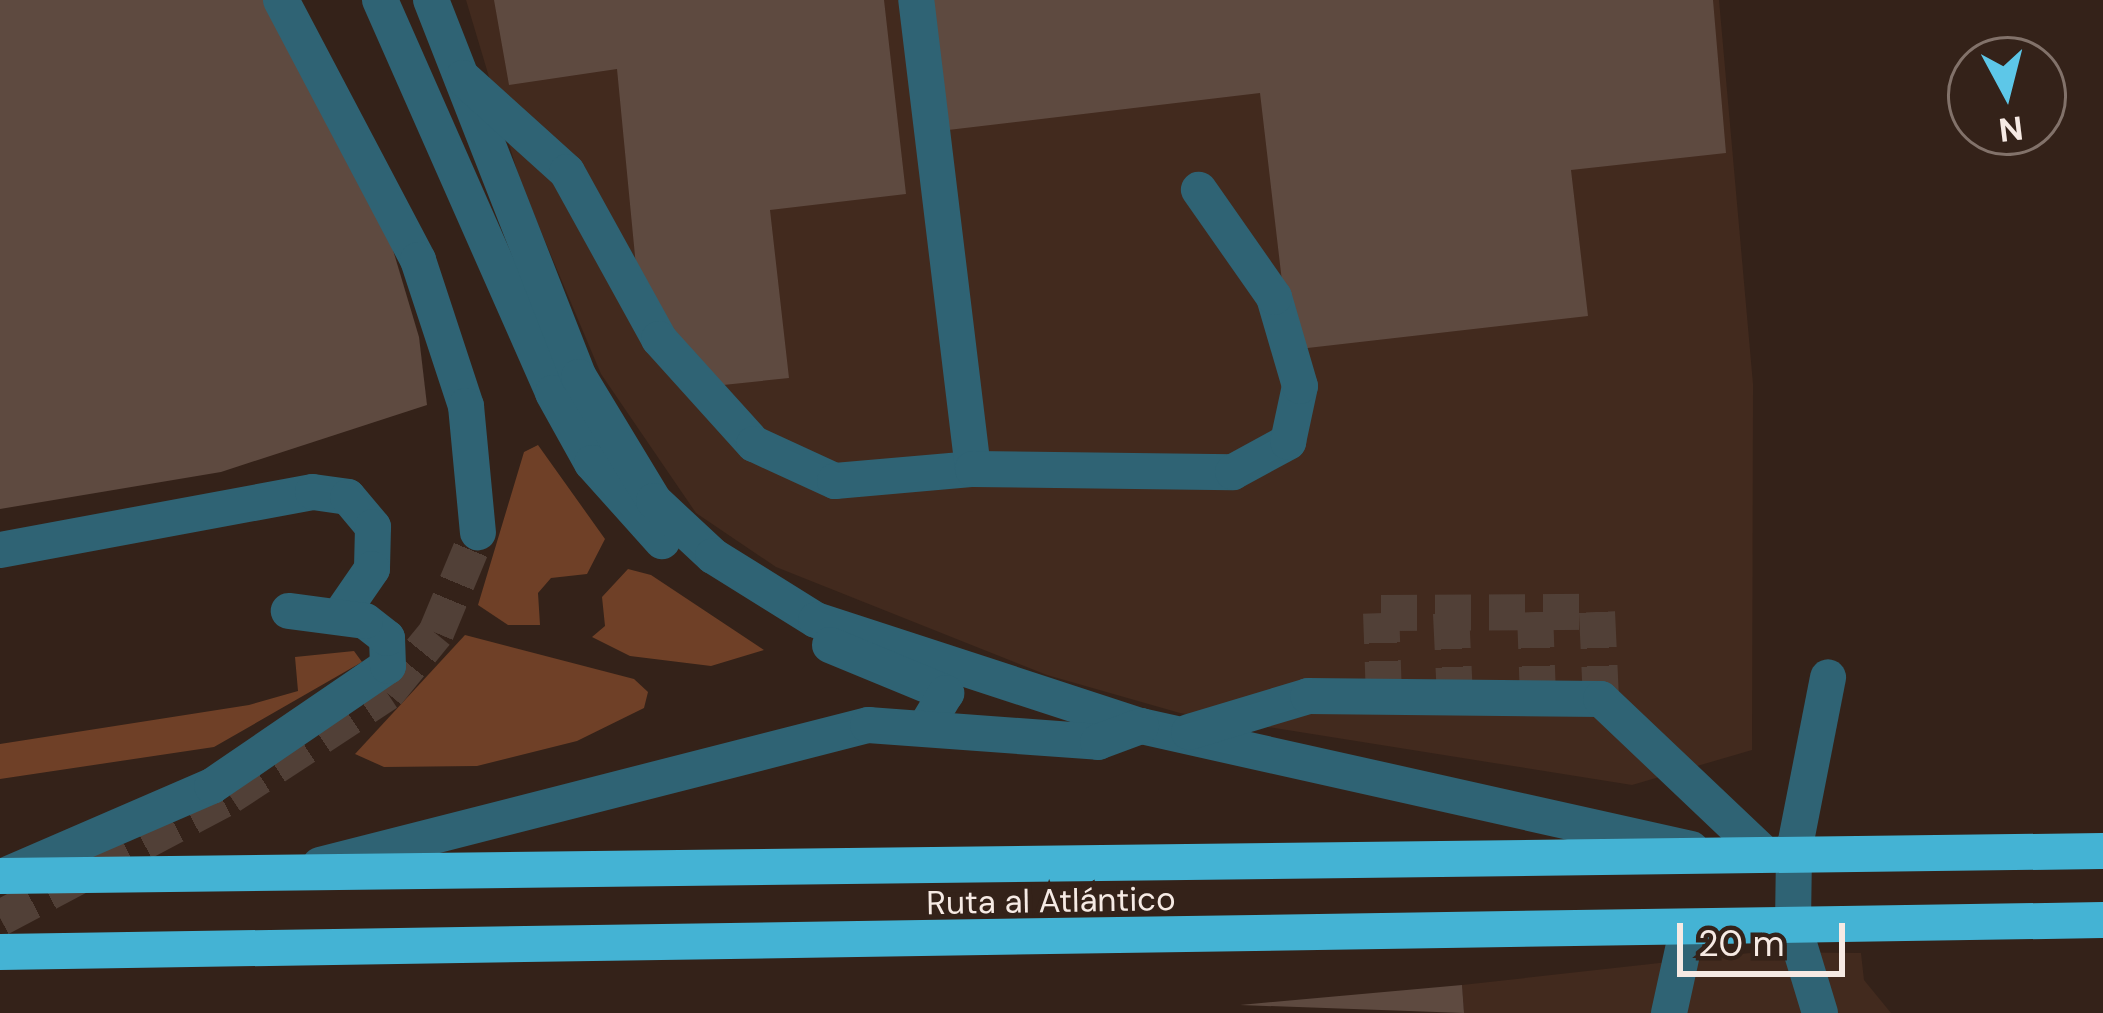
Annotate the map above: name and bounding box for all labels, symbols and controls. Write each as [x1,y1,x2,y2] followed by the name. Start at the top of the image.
[1947,36,2067,156] north arrow
[1997,106,2026,152] text: N
[926,879,1176,923] street label: Ruta al Atlántico
[1683,899,1851,973] scale bar
[1698,920,1785,967] text: 20 m

